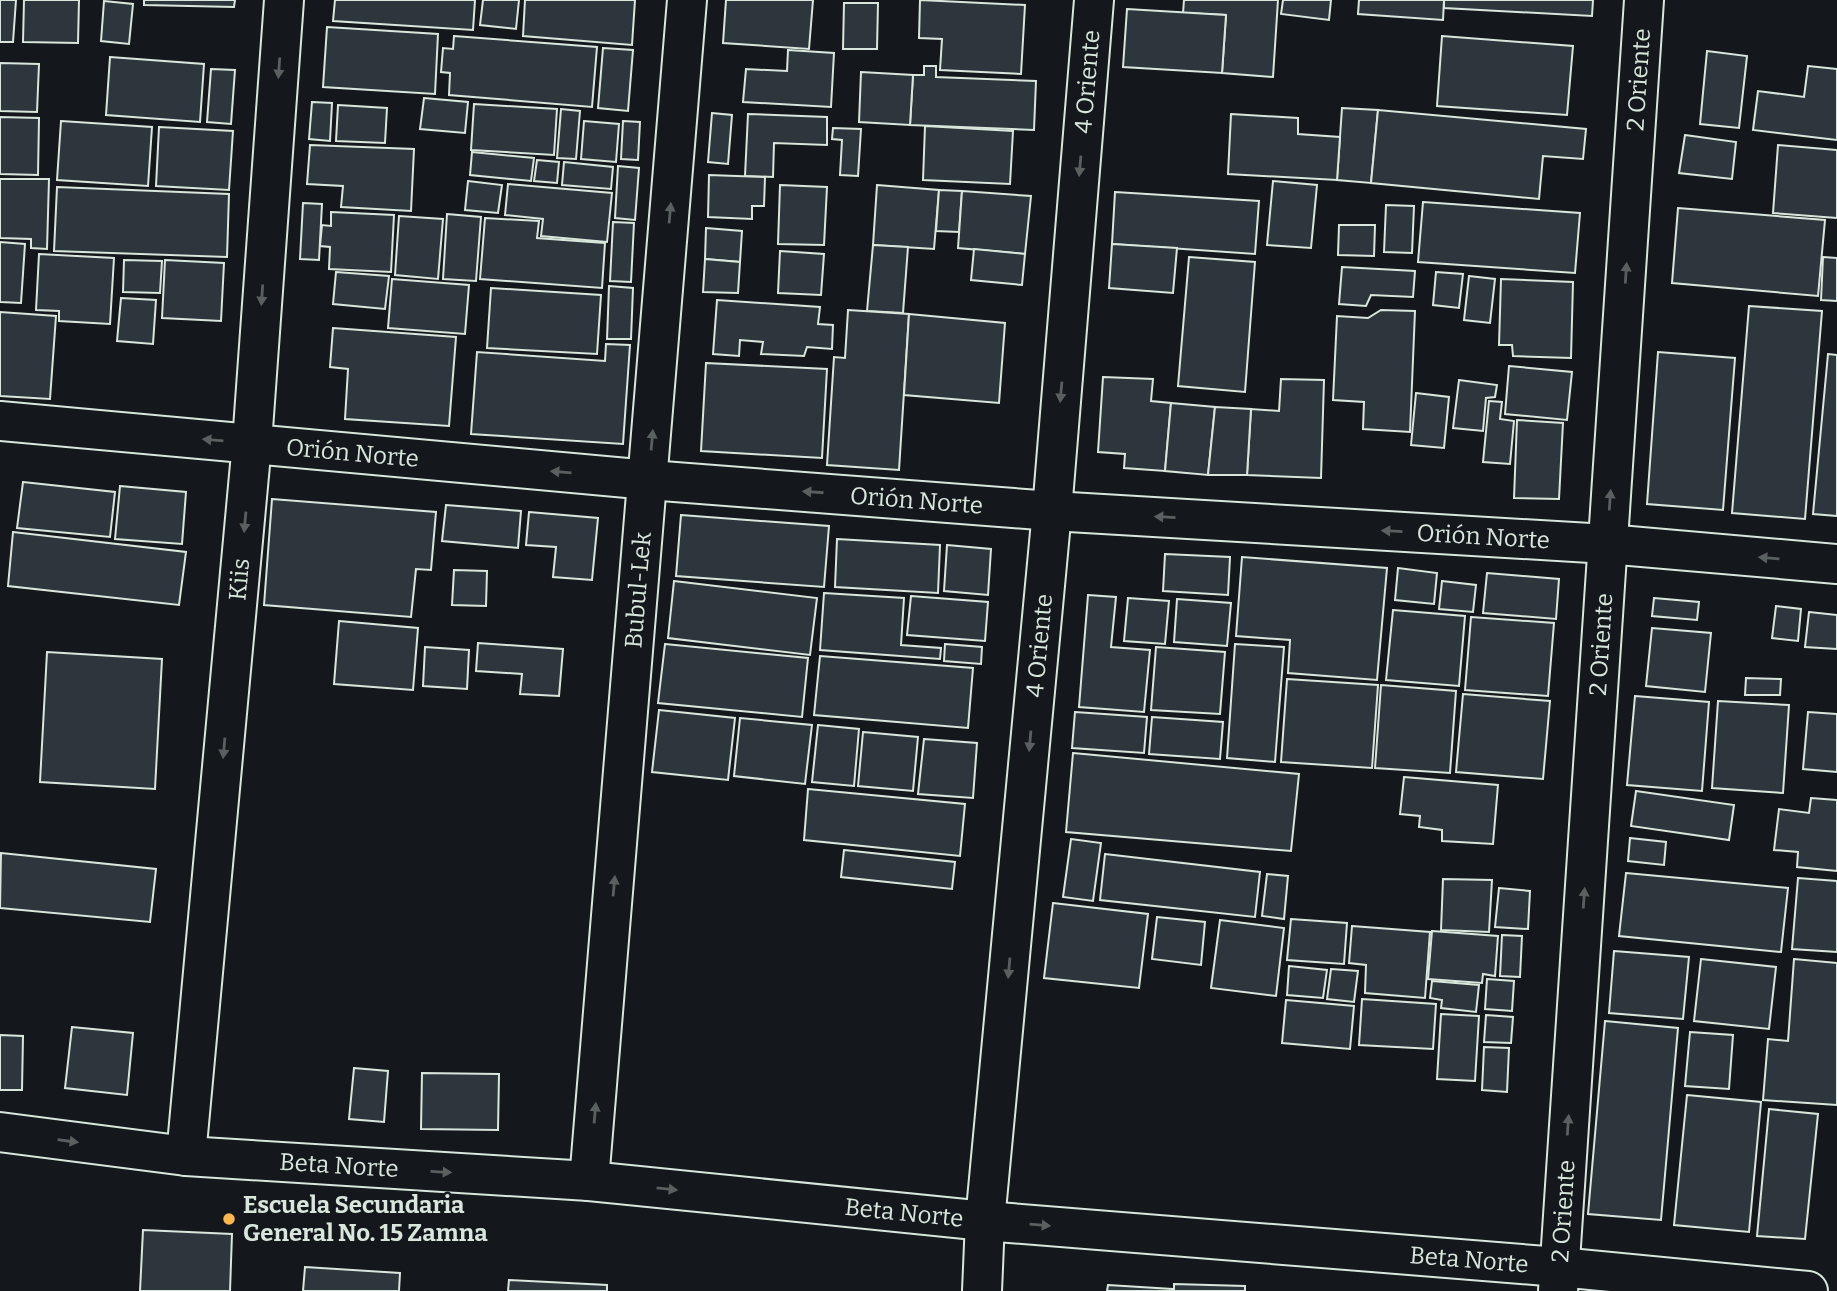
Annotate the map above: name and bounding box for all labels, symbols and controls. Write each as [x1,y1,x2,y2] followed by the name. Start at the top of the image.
[1621,28,1656,132] street label: 2 Oriente
[1069,29,1105,134] street label: 4 Oriente
[273,57,284,79] one-way arrow
[1074,155,1085,177] one-way arrow
[665,202,676,224] one-way arrow
[1620,262,1631,284] one-way arrow
[257,284,268,306] one-way arrow
[1055,382,1066,404] one-way arrow
[647,429,658,451] one-way arrow
[285,433,420,473] street label: Orión Norte
[202,434,224,445] one-way arrow
[550,466,572,477] one-way arrow
[849,482,984,520] street label: Orión Norte
[801,486,823,497] one-way arrow
[1605,489,1616,511] one-way arrow
[239,511,250,533] one-way arrow
[1154,512,1176,523] one-way arrow
[1416,519,1551,555] street label: Orión Norte
[1381,525,1403,536] one-way arrow
[619,531,657,649] street label: Bubul-Lek
[1758,552,1780,563] one-way arrow
[223,557,255,602] street label: Kiis
[1584,592,1618,697] street label: 2 Oriente
[1020,593,1058,699] street label: 4 Oriente
[1024,730,1035,752] one-way arrow
[218,738,229,760] one-way arrow
[609,875,620,897] one-way arrow
[1578,887,1589,909] one-way arrow
[1003,957,1014,979] one-way arrow
[590,1102,601,1124] one-way arrow
[1563,1114,1574,1136] one-way arrow
[57,1135,79,1146] one-way arrow
[279,1148,400,1183] street label: Beta Norte
[1546,1159,1581,1263] street label: 2 Oriente
[430,1167,452,1178] one-way arrow
[657,1184,679,1195] one-way arrow
[243,1191,488,1247] place label: Escuela Secundaria General No. 15 Zamna
[843,1193,965,1233] street label: Beta Norte
[221,1211,237,1227] marker: Escuela Secundaria General No. 15 Zamna
[1029,1220,1051,1231] one-way arrow
[1409,1241,1530,1279] street label: Beta Norte

